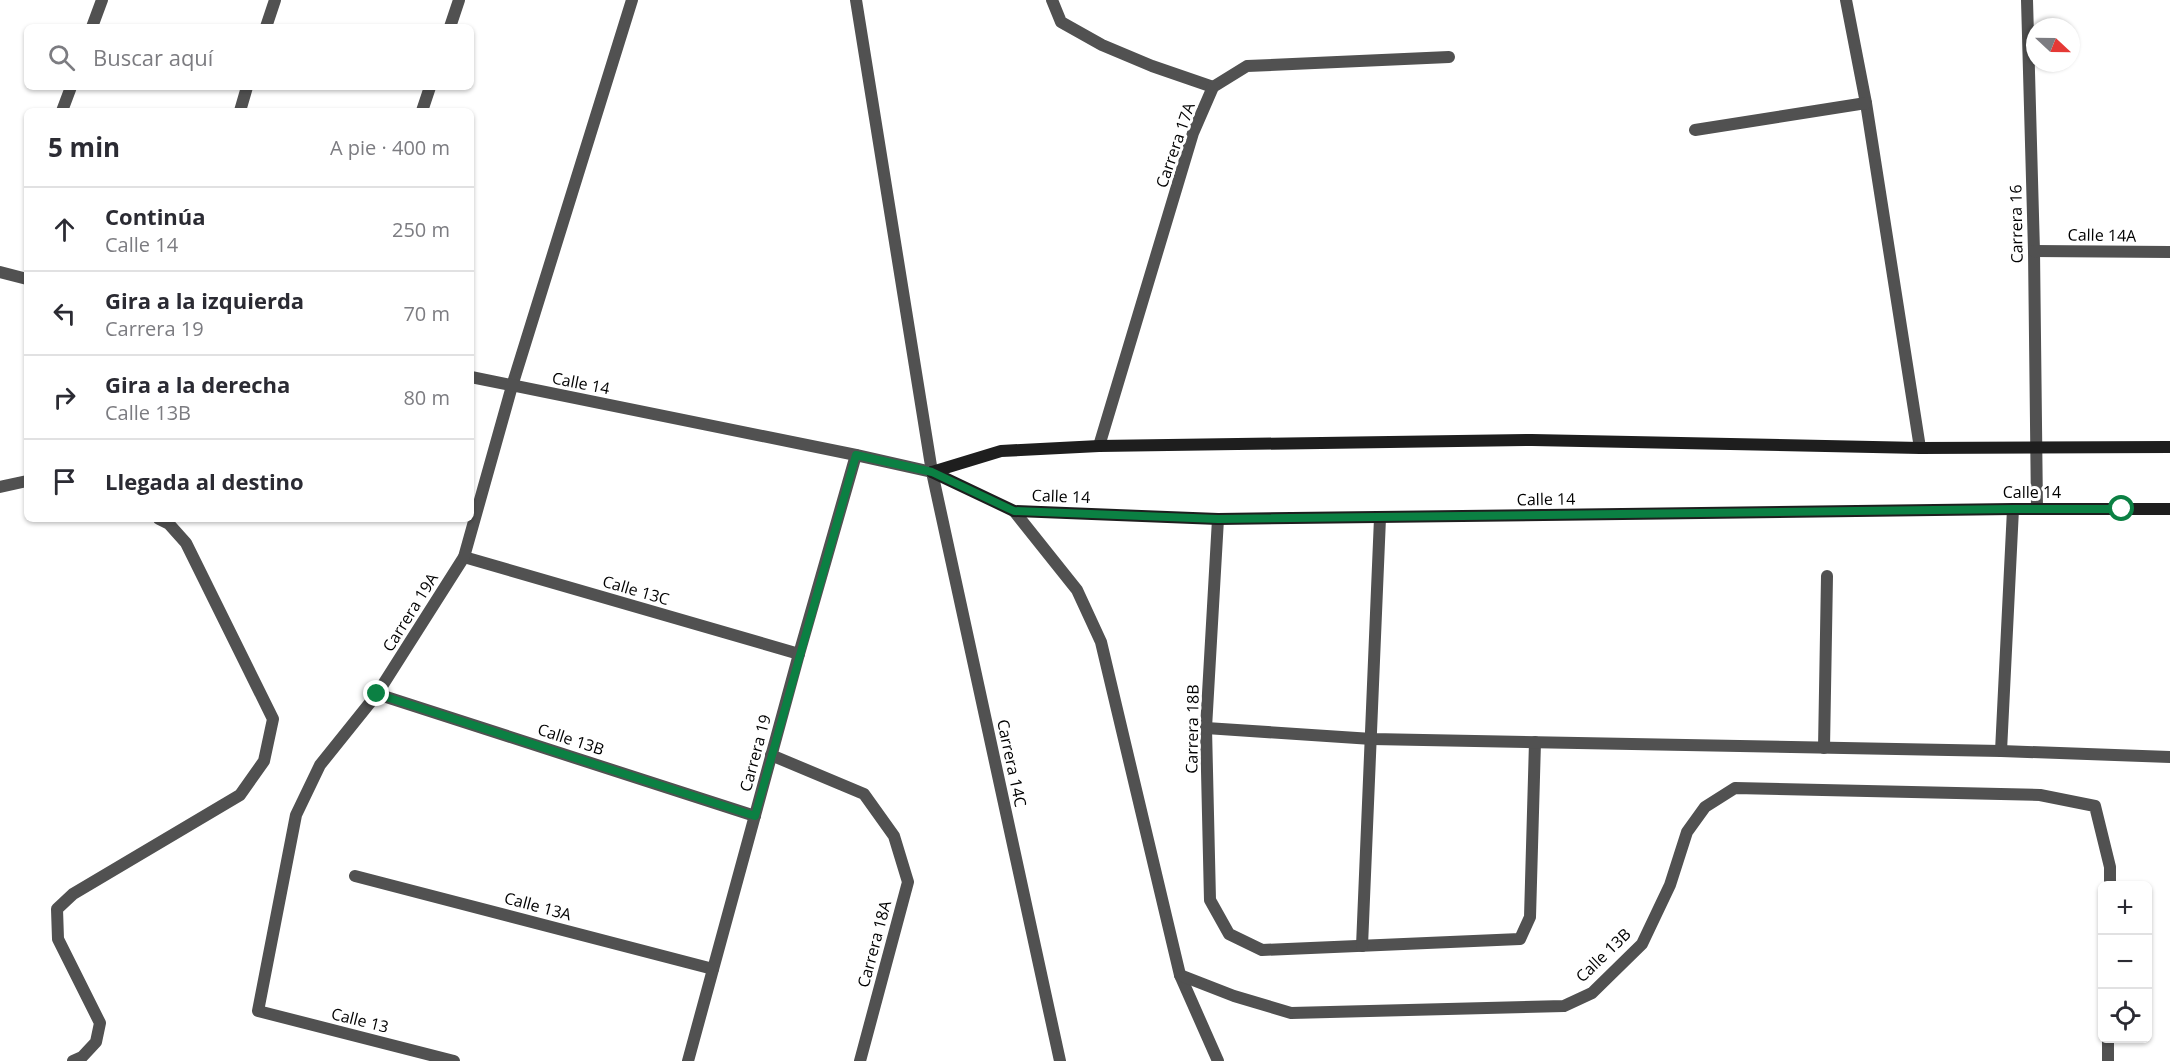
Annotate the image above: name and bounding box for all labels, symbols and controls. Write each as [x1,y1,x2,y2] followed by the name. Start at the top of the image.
[2026,18,2080,72] north arrow
[24,24,474,90] search box
[45,41,78,74] icon: search
[93,42,213,72] text: Buscar aquí
[1150,98,1200,191] street label: Carrera 17A
[48,129,120,165] text: 5 min
[330,134,450,161] text: A pie · 400 m
[2004,184,2028,264] street label: Carrera 16
[105,201,206,231] text: Continúa
[48,213,81,246] icon: ahead
[392,216,450,243] text: 250 m
[2068,223,2137,247] street label: Calle 14A
[105,231,178,258] text: Calle 14
[105,285,304,315] text: Gira a la izquierda
[48,297,81,330] icon: left
[403,300,450,327] text: 70 m
[105,315,204,342] text: Carrera 19
[550,367,612,399] street label: Calle 14
[105,369,290,399] text: Gira a la derecha
[48,381,81,414] icon: right
[403,384,450,411] text: 80 m
[105,399,191,426] text: Calle 13B
[48,465,81,498] icon: arrive
[105,466,304,496] text: Llegada al destino
[2003,481,2061,503] street label: Calle 14
[1031,484,1091,508] street label: Calle 14
[1517,487,1575,511] street label: Calle 14
[2108,495,2134,521] route start
[377,568,443,656] street label: Carrera 19A
[600,570,672,610] street label: Calle 13C
[363,680,389,706] route end
[1180,684,1204,774] street label: Carrera 18B
[734,712,776,794] street label: Carrera 19
[992,717,1032,809] street label: Carrera 14C
[535,718,607,760] street label: Calle 13B
[2098,881,2152,1043] map controls
[2098,881,2152,935] button: +
[502,886,575,926] street label: Calle 13A
[852,897,896,990] street label: Carrera 18A
[1571,923,1635,987] street label: Calle 13B
[2098,935,2152,989] button: −
[2098,989,2152,1043] button: locate
[329,1002,391,1038] street label: Calle 13

